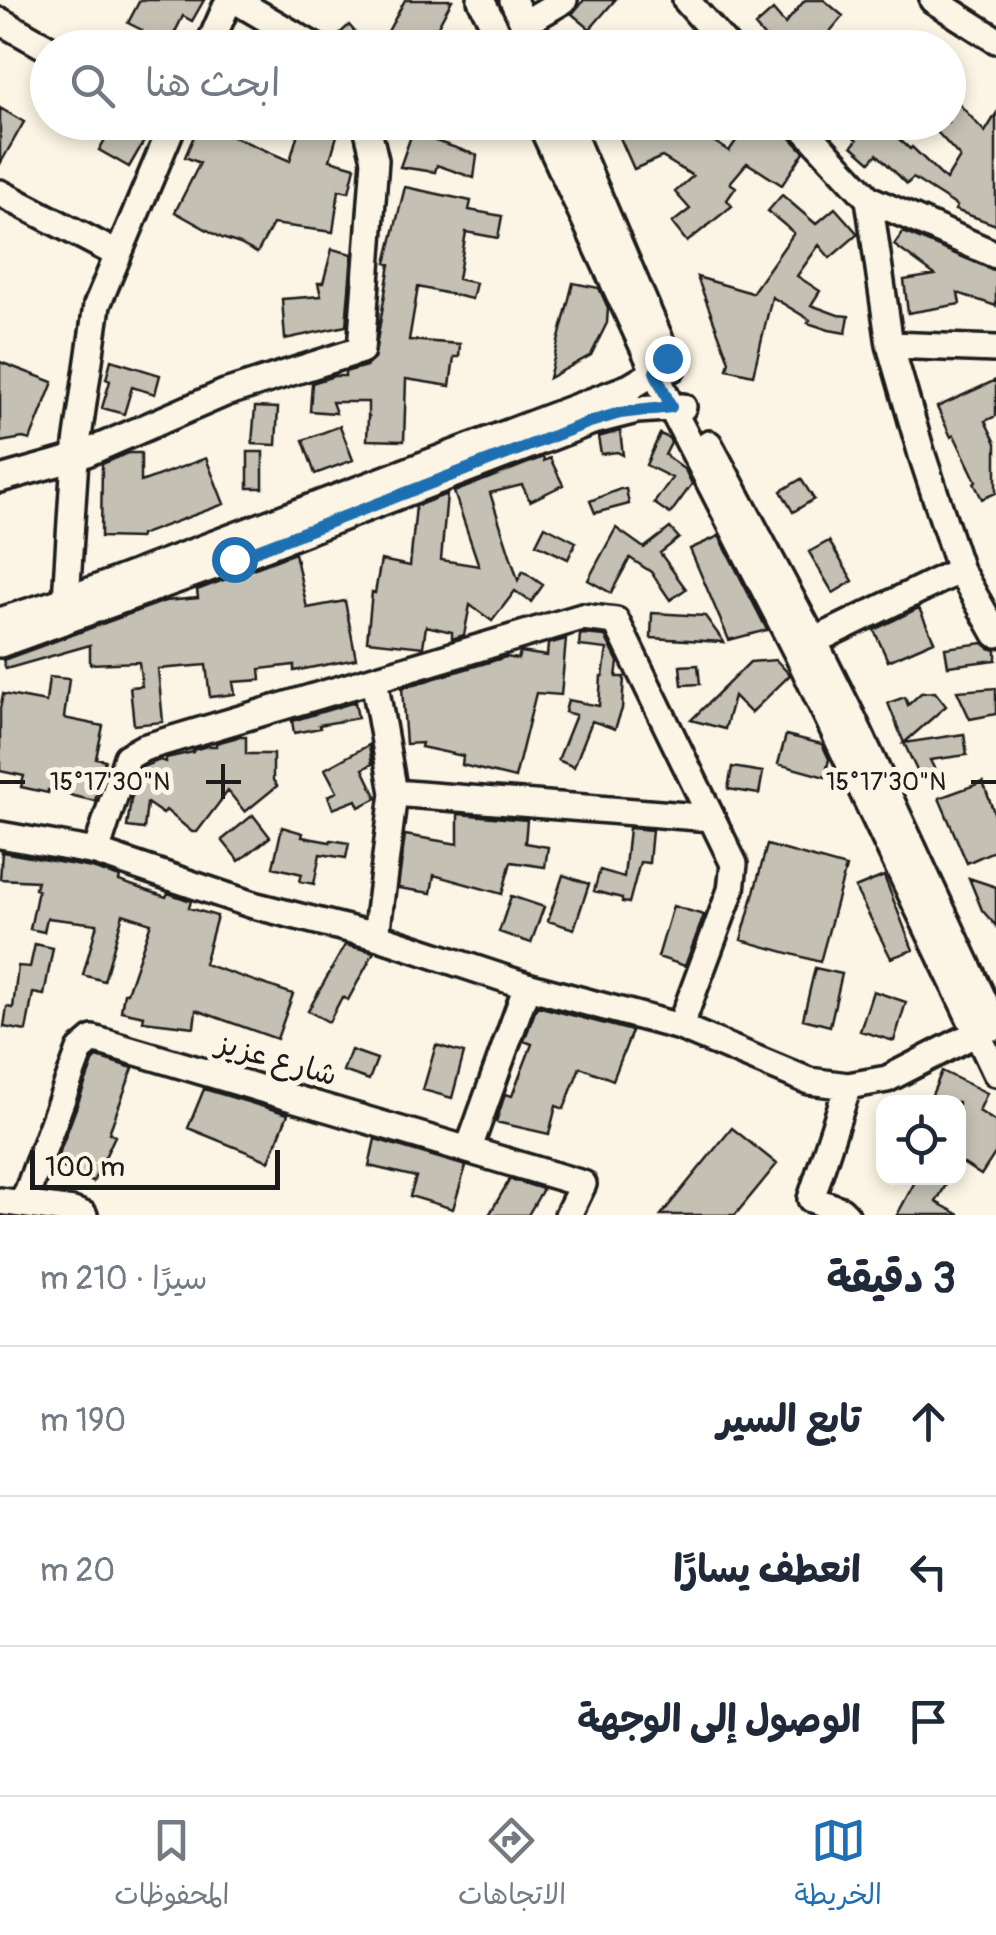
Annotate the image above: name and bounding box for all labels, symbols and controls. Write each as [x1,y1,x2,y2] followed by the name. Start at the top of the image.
[30,30,966,140] search box
[65,58,120,113] icon: search
[145,60,280,108] text: ابحث هنا
[645,336,691,382] route end
[212,537,258,583] route start
[50,767,170,798] text: 15°17'30"N
[826,767,946,798] text: 15°17'30"N
[209,1024,341,1096] street label: شارع عزيز
[876,1095,966,1185] map controls
[876,1095,966,1185] button: locate
[30,1145,280,1190] scale bar
[45,1150,125,1185] text: 100 m
[827,1253,956,1305] text: 3 دقيقة
[40,1259,208,1299] text: سيرًا · 210 m
[901,1394,956,1449] icon: ahead
[717,1396,861,1444] text: تابع السير
[40,1401,126,1441] text: 190 m
[901,1544,956,1599] icon: left
[673,1546,861,1594] text: انعطف يسارًا
[40,1551,115,1591] text: 20 m
[901,1694,956,1749] icon: arrive
[577,1696,861,1744] text: الوصول إلى الوجهة
[114,1813,230,1919] tab: المحفوظات
[458,1813,566,1919] tab: الاتجاهات
[794,1813,882,1919] tab: الخريطة

